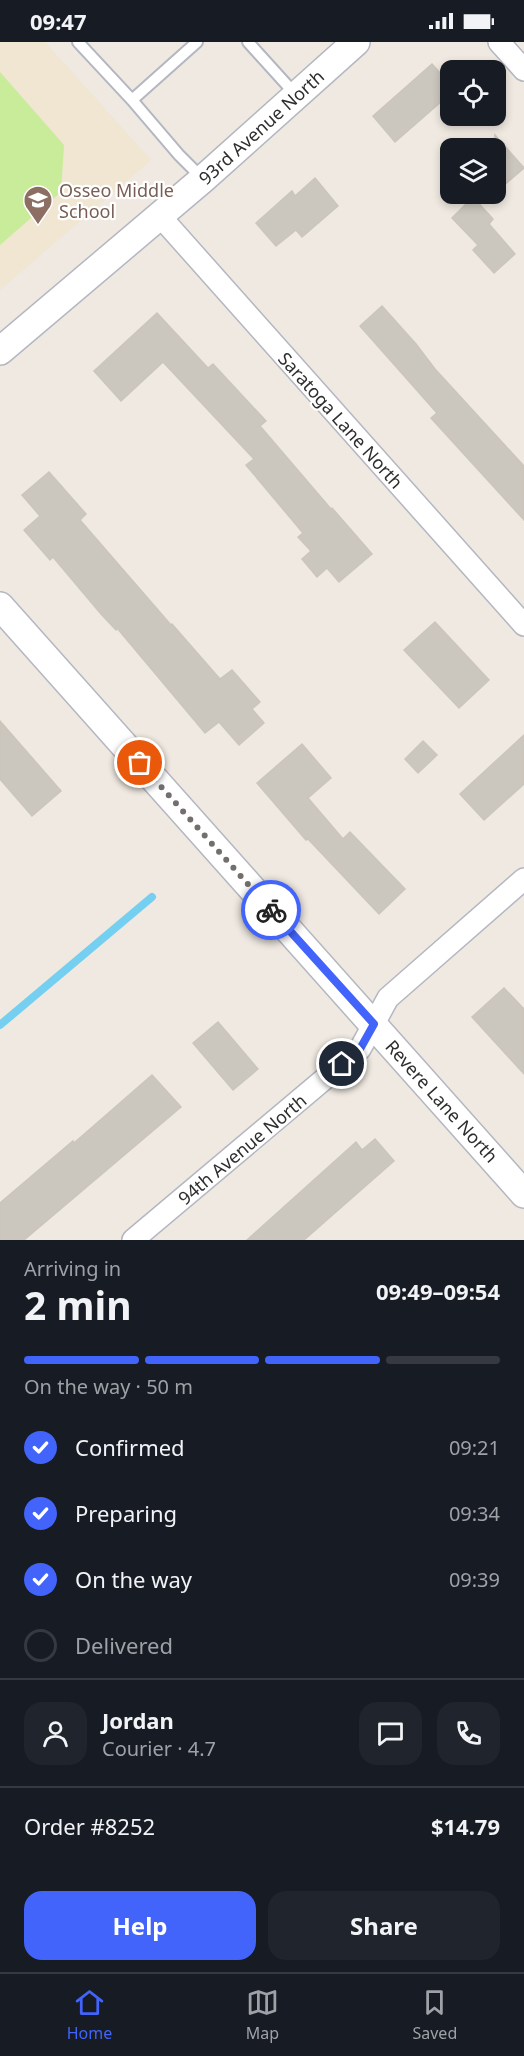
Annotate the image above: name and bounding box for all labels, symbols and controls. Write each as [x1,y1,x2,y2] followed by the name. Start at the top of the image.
[30,6,87,36] text: 09:47
[440,60,506,204] map controls
[440,60,506,126] button: locate
[193,64,329,190] street label: 93rd Avenue North
[440,138,506,204] button: layers
[59,178,174,223] place label: Osseo Middle School
[22,184,54,226] school or university icon: Osseo Middle School
[273,347,409,493] street label: Saratoga Lane North
[114,737,165,788] pin
[123,746,156,779] icon: bag
[241,880,301,940] courier
[255,894,288,927] icon: bike
[380,1035,504,1167] street label: Revere Lane North
[316,1038,367,1089] pin
[325,1047,358,1080] icon: home
[173,1088,311,1210] street label: 94th Avenue North
[24,1255,121,1282] text: Arriving in
[376,1276,500,1306] text: 09:49–09:54
[24,1278,131,1331] text: 2 min
[24,1373,193,1400] text: On the way · 50 m
[24,1431,57,1464] icon: check
[75,1432,185,1462] text: Confirmed
[449,1434,500,1461] text: 09:21
[24,1497,57,1530] icon: check
[75,1498,177,1528] text: Preparing
[449,1500,500,1527] text: 09:34
[24,1563,57,1596] icon: check
[75,1564,192,1594] text: On the way
[449,1566,500,1593] text: 09:39
[75,1630,173,1660] text: Delivered
[24,1702,87,1765] button: person
[359,1702,422,1765] button: chat
[437,1702,500,1765] button: phone
[102,1705,174,1735] text: Jordan
[102,1735,216,1762] text: Courier · 4.7
[24,1811,155,1841] text: Order #8252
[431,1811,500,1841] text: $14.79
[24,1891,256,1960] button: Help
[268,1891,500,1960] button: Share
[67,1986,112,2044] tab: Home
[246,1986,279,2044] tab: Map
[412,1986,457,2044] tab: Saved

